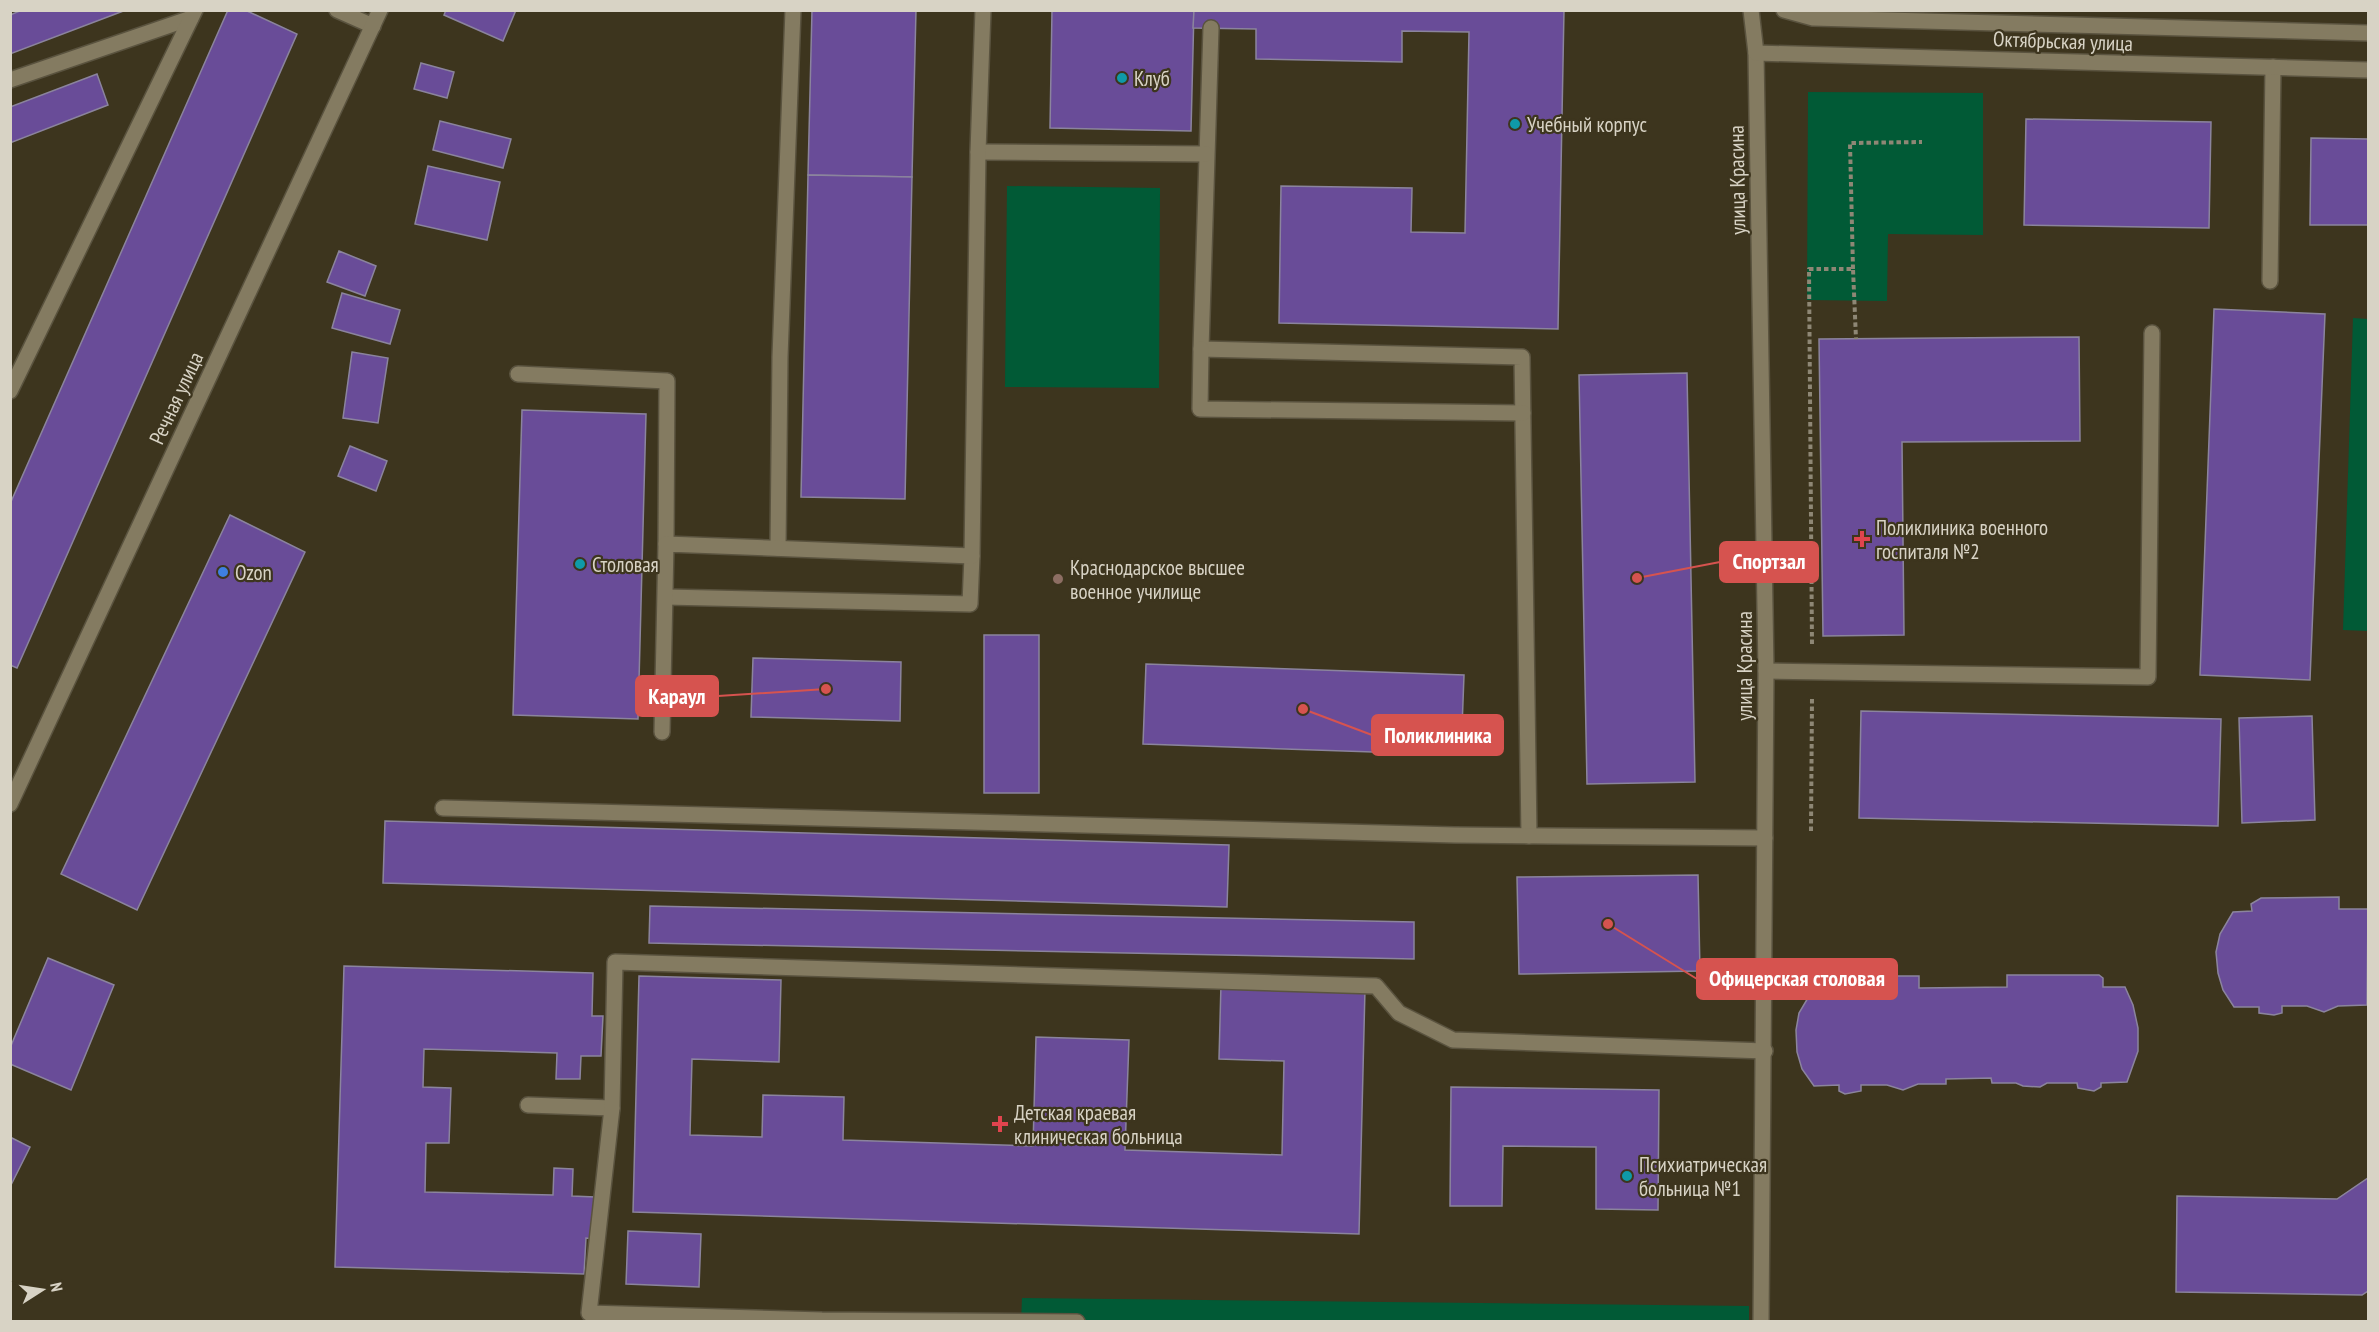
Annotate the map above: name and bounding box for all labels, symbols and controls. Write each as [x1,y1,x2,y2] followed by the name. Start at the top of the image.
[1993,25,2133,57] street label: Октябрьская улица
[1134,65,1170,92] place label: Клуб
[1115,71,1129,85] marker: Клуб
[1527,111,1648,138] place label: Учебный корпус
[1508,117,1522,131] marker: Учебный корпус
[1723,125,1751,235] street label: улица Красина
[143,347,209,449] street label: Речная улица
[1876,514,2048,565] place label: Поликлиника военного госпиталя №2
[1853,530,1871,548] marker: Поликлиника военного госпиталя №2
[1720,542,1818,582] callout: Спортзал
[1732,547,1806,575] text: Спортзал
[592,551,659,578] place label: Столовая
[1070,554,1245,605] place label: Краснодарское высшее военное училище
[573,557,587,571] marker: Столовая
[235,559,272,586] place label: Ozon
[216,565,230,579] marker: Ozon
[1051,572,1065,586] marker: Краснодарское высшее военное училище
[1731,611,1758,721] street label: улица Красина
[636,676,718,716] callout: Караул
[648,682,706,710] text: Караул
[1372,715,1503,755] callout: Поликлиника
[1384,721,1492,749] text: Поликлиника
[1697,959,1897,999] callout: Офицерская столовая
[1709,964,1885,992] text: Офицерская столовая
[1014,1099,1183,1150] place label: Детская краевая клиническая больница
[991,1115,1009,1133] marker: Детская краевая клиническая больница
[1639,1151,1767,1202] place label: Психиатрическая больница №1
[1620,1169,1634,1183] marker: Психиатрическая больница №1
[12,1260,72,1320] north arrow
[46,1281,67,1293] text: N

